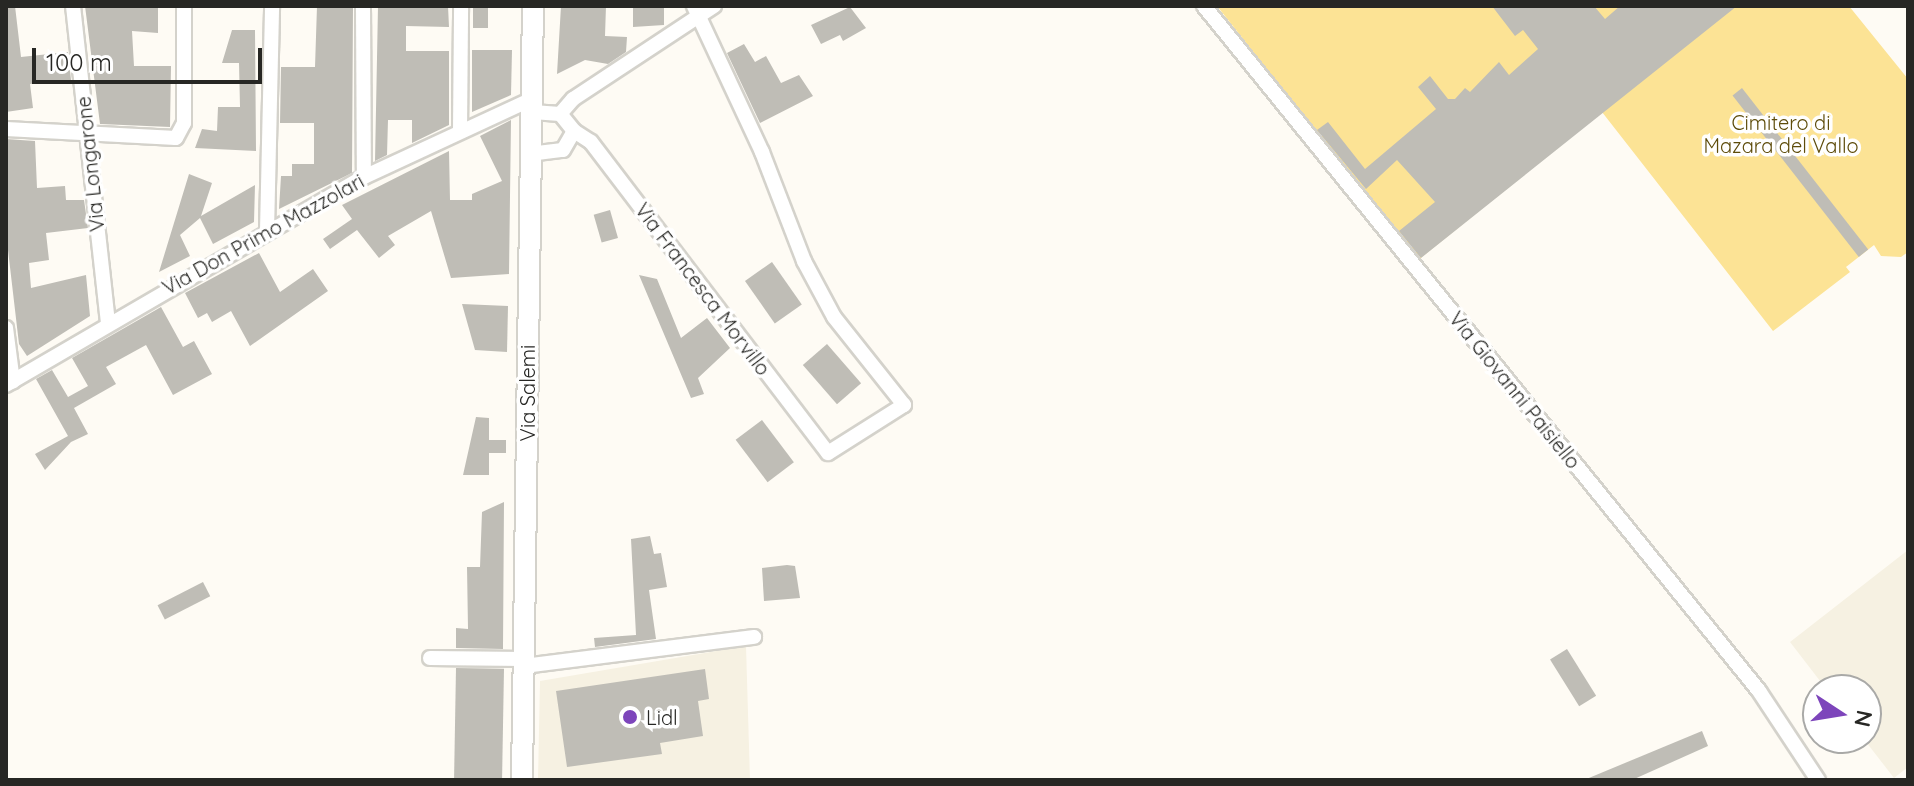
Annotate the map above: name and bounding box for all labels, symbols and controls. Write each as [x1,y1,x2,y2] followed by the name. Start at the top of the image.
[36,32,266,82] scale bar
[46,47,112,77] text: 100 m
[71,95,109,233] street label: Via Longarone
[1703,110,1859,157] park label: Cimitero di Mazara del Vallo
[158,169,368,299] street label: Via Don Primo Mazzolari
[630,198,776,380] street label: Via Francesca Morvillo
[1444,307,1586,473] street label: Via Giovanni Paisiello
[515,345,539,441] street label: Via Salemi
[1802,674,1882,754] north arrow
[646,705,678,729] place label: Lidl
[621,708,639,726] marker: Lidl
[1848,708,1879,729] text: N

